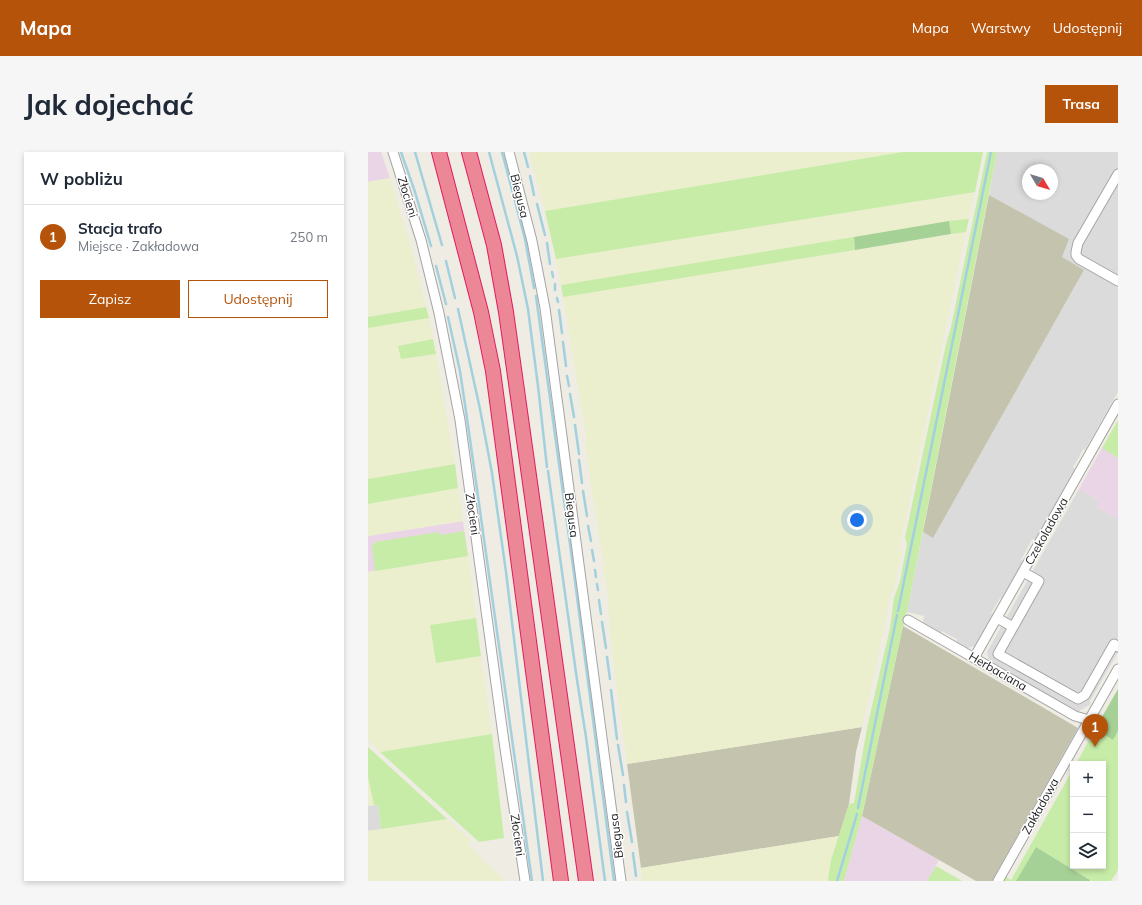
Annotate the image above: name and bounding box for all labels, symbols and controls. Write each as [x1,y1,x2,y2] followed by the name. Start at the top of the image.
[20,16,72,40] text: Mapa
[912,19,949,37] text: Mapa
[971,19,1031,37] text: Warstwy
[1053,19,1122,37] text: Udostępnij
[1045,85,1118,123] button: Trasa
[24,87,194,122] text: Jak dojechać
[1022,164,1058,200] north arrow
[40,168,123,189] text: W pobliżu
[507,172,533,220] street label: Biegusa
[395,175,421,219] street label: Złocieni
[78,219,162,238] text: Stacja trafo
[49,229,57,245] text: 1
[290,229,328,245] text: 250 m
[78,238,199,254] text: Miejsce · Zakładowa
[40,280,180,318] button: Zapisz
[188,280,328,318] button: Udostępnij
[463,492,483,536] street label: Złocieni
[562,492,582,538] street label: Biegusa
[1021,495,1071,567] street label: Czekoladowa
[847,510,867,530] your location
[966,648,1030,694] street label: Herbaciana
[1082,714,1108,747] pin: 1
[1070,761,1106,869] map controls
[1070,761,1106,797] button: +
[1018,775,1062,837] street label: Zakładowa
[1070,797,1106,833] button: −
[508,813,528,857] street label: Złocieni
[606,813,626,859] street label: Biegusa
[1070,833,1106,869] button: layers

